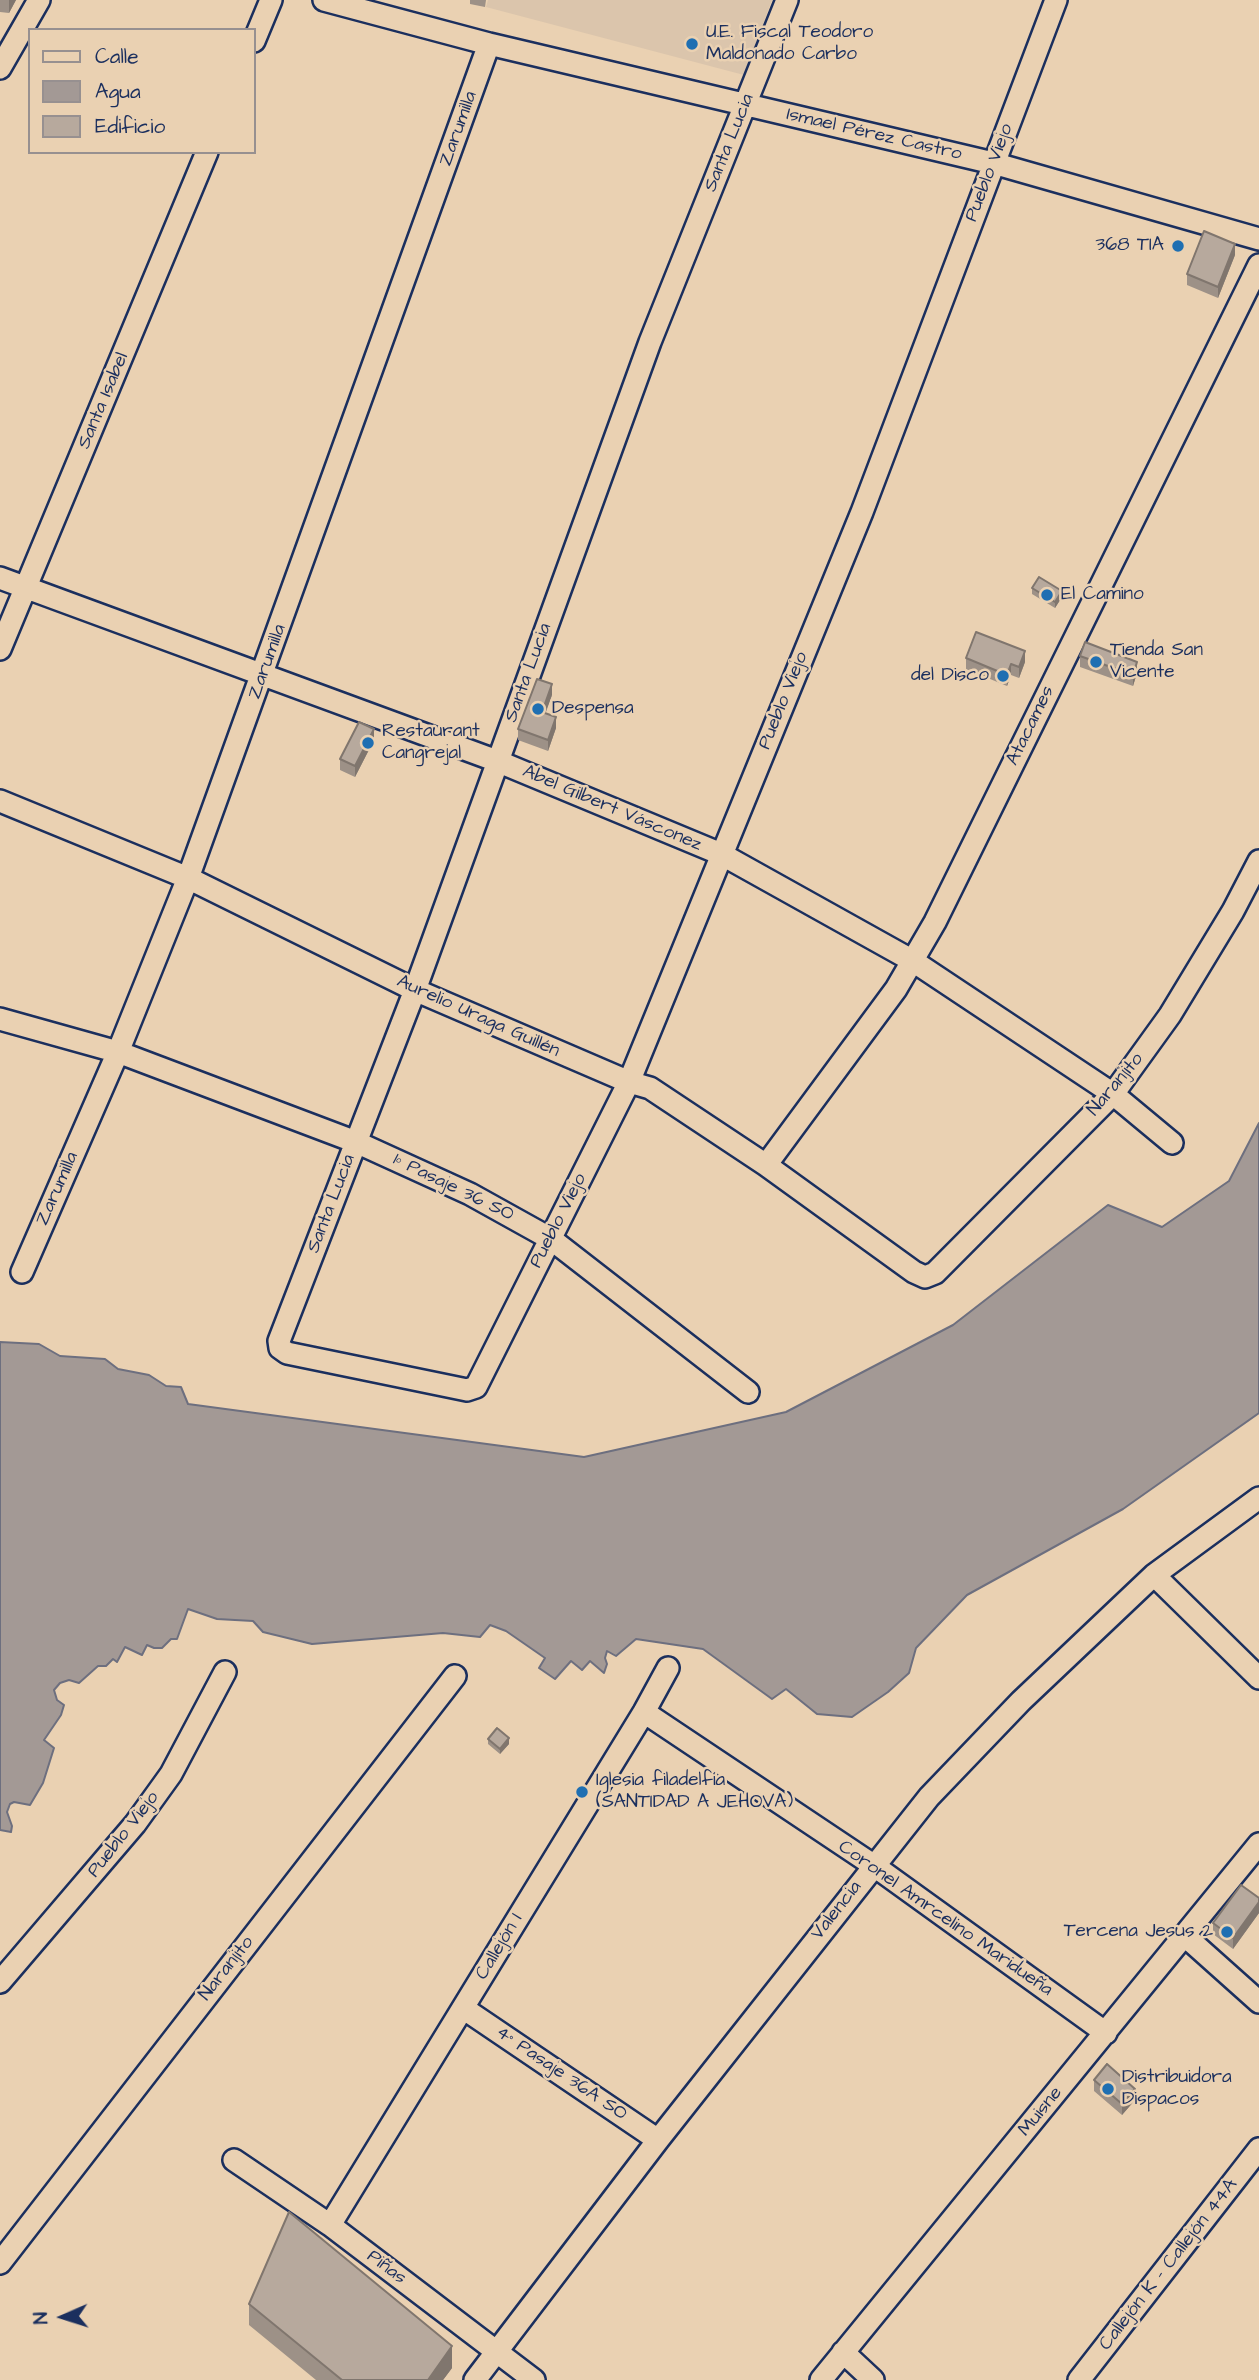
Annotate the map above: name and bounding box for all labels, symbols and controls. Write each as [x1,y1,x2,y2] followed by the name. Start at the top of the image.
[706,22,873,66] place label: U.E. Fiscal Teodoro Maldonado Carbo
[28,28,256,154] legend
[684,36,700,52] marker: U.E. Fiscal Teodoro Maldonado Carbo
[95,42,139,71] text: Calle
[95,77,141,106] text: Agua
[435,88,483,170] street label: Zarumilla
[700,91,760,195] street label: Santa Lucia
[784,104,964,166] street label: Ismael Pérez Castro
[95,112,165,141] text: Edificio
[961,121,1019,225] street label: Pueblo Viejo
[1096,235,1164,257] place label: 368 TIA
[1170,238,1186,254] marker: 368 TIA
[74,349,134,453] street label: Santa Isabel
[1061,584,1144,606] place label: El Camino
[1039,587,1055,603] marker: El Camino
[501,620,557,726] street label: Santa Lucia
[244,621,292,703] street label: Zarumilla
[1110,640,1203,684] place label: Tienda San Vicente
[754,649,814,753] street label: Pueblo Viejo
[1088,654,1104,670] marker: Tienda San Vicente
[911,665,989,687] place label: del Disco
[995,668,1011,684] marker: del Disco
[1002,682,1060,770] street label: Atacames
[552,698,634,720] place label: Despensa
[530,701,546,717] marker: Despensa
[382,721,480,765] place label: Restaurant Cangrejal
[360,735,376,751] marker: Restaurant Cangrejal
[519,761,705,857] street label: Abel Gilbert Vásconez
[393,971,563,1063] street label: Aurelio Uraga Guillén
[1083,1049,1149,1121] street label: Naranjito
[32,1149,84,1229] street label: Zarumilla
[389,1149,517,1227] street label: 1º Pasaje 36 SO
[303,1152,361,1256] street label: Santa Lucia
[525,1170,593,1272] street label: Pueblo Viejo
[596,1770,793,1814] place label: Iglesia filadelfia (SANTIDAD A JEHOVA)
[574,1784,590,1800] marker: Iglesia filadelfia (SANTIDAD A JEHOVA)
[83,1787,165,1883] street label: Pueblo Viejo
[833,1836,1057,2002] street label: Coronel Amrcelino Maridueña
[807,1877,867,1945] street label: Valencia
[471,1910,529,1984] street label: Callejón I
[1064,1921,1213,1943] place label: Tercena Jesus 2
[1219,1924,1235,1940] marker: Tercena Jesus 2
[195,1932,259,2006] street label: Naranjito
[491,2022,631,2126] street label: 4° Pasaje 36A SO
[1122,2067,1232,2111] place label: Distribuidora Dispacos
[1100,2081,1116,2097] marker: Distribuidora Dispacos
[1014,2082,1068,2142] street label: Muisne
[1095,2175,1243,2355] street label: Callejón K - Callejón 44A
[362,2246,410,2290] street label: Piñas
[28,2282,98,2352] north arrow
[28,2311,55,2325] text: N

